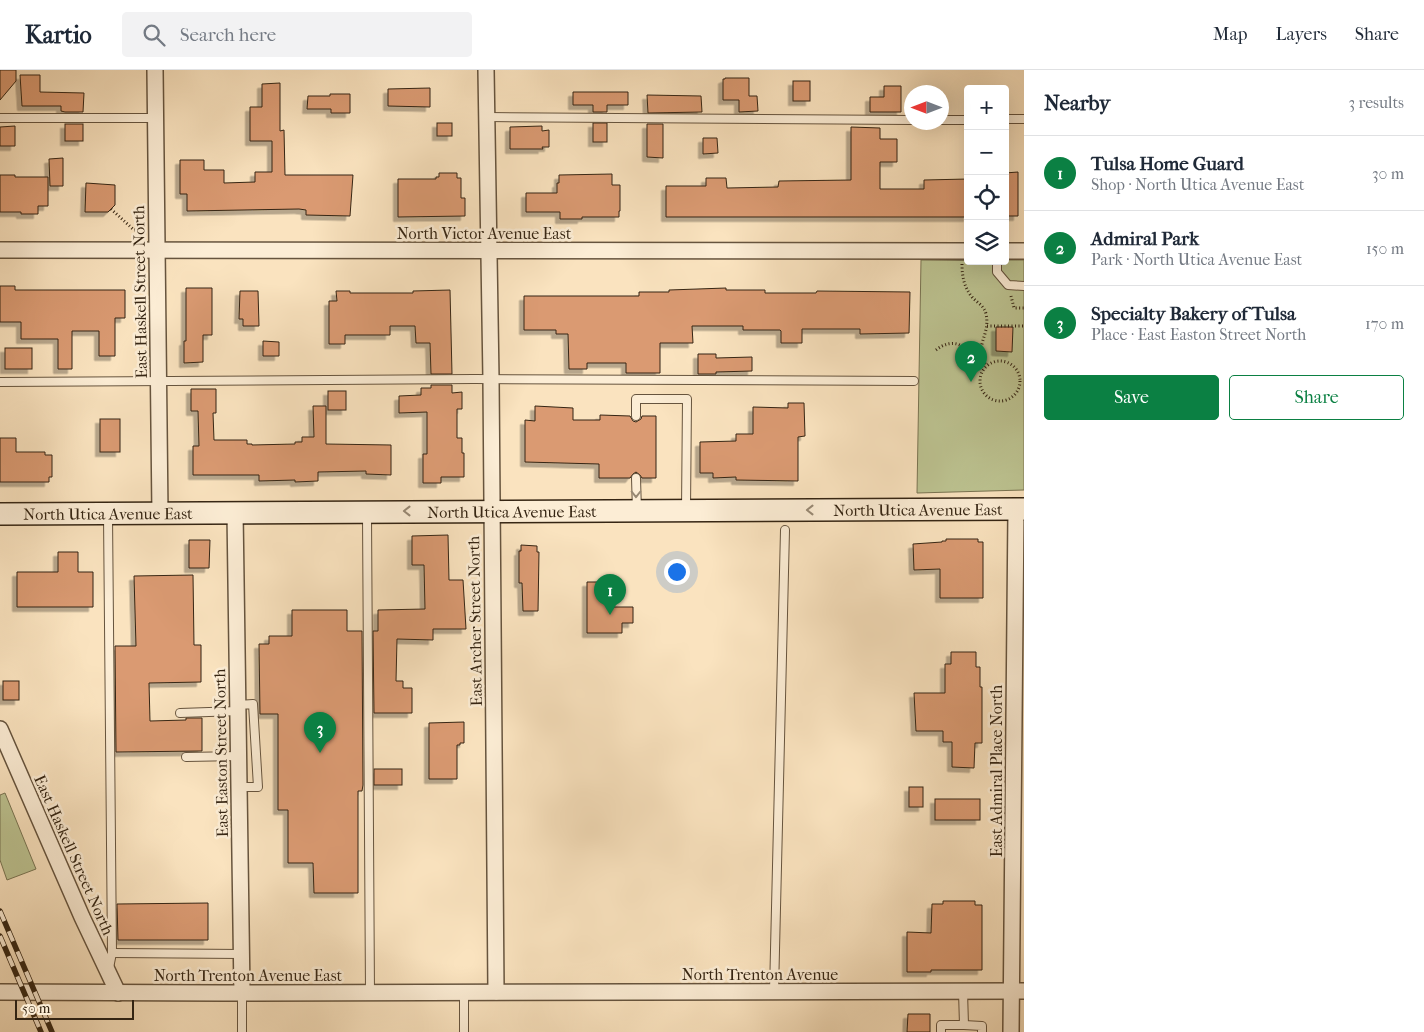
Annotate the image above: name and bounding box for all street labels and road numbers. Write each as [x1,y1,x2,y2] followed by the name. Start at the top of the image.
[129,205,151,379] street label: East Haskell Street North
[397,224,572,243] street label: North Victor Avenue East
[833,500,1003,519] street label: North Utica Avenue East
[427,502,597,521] street label: North Utica Avenue East
[23,504,193,523] street label: North Utica Avenue East
[464,536,486,706] street label: East Archer Street North
[210,668,232,838] street label: East Easton Street North
[987,685,1006,857] street label: East Admiral Place North
[30,772,118,938] street label: East Haskell Street North
[682,965,838,984] street label: North Trenton Avenue
[154,966,343,985] street label: North Trenton Avenue East

